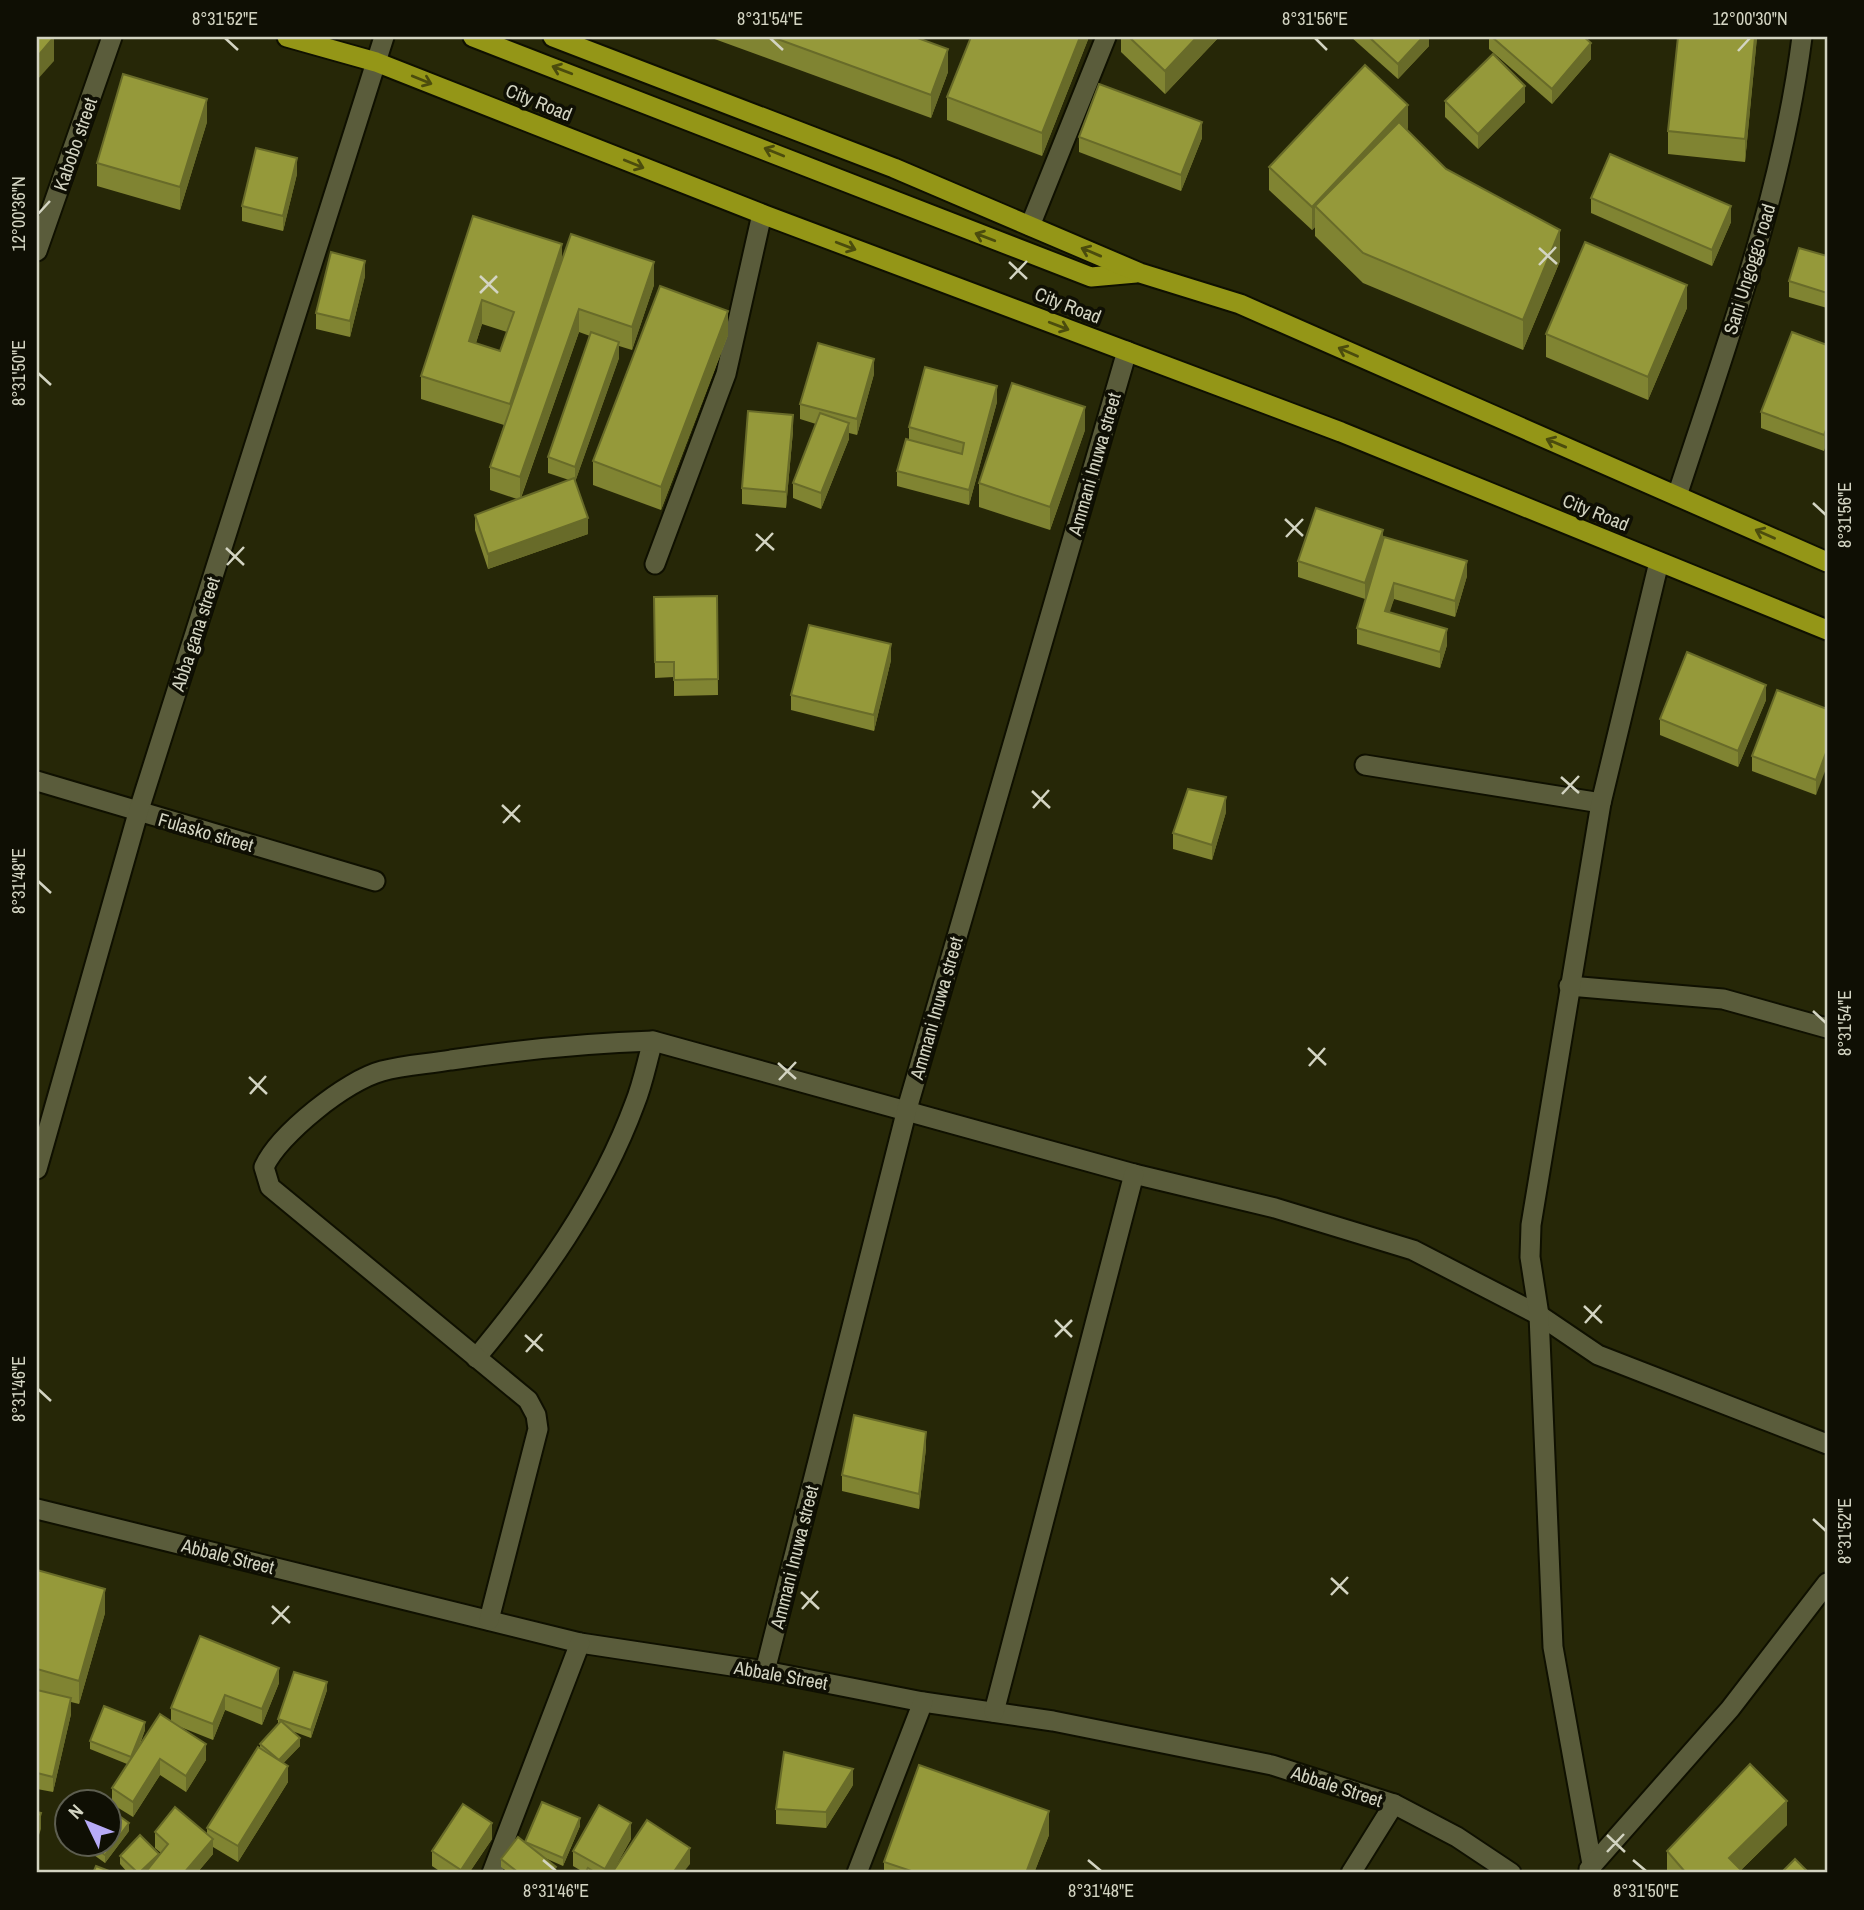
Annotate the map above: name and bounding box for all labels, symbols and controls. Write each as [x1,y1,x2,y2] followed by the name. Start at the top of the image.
[192,6,258,31] text: 8°31'52"E
[737,6,803,31] text: 8°31'54"E
[1282,6,1348,31] text: 8°31'56"E
[1712,6,1788,31] text: 12°00'30"N
[551,63,573,75] one-way arrow
[411,74,432,87] one-way arrow
[502,77,576,127] street label: City Road
[47,93,103,194] street label: Kabobo street
[763,144,785,157] one-way arrow
[622,158,644,171] one-way arrow
[6,176,31,252] text: 12°00'36"N
[1717,201,1781,337] street label: Sani Ungoggo road
[974,230,996,243] one-way arrow
[834,241,856,253] one-way arrow
[1080,245,1102,258] one-way arrow
[1031,280,1105,330] street label: City Road
[1047,320,1069,333] one-way arrow
[6,340,31,406] text: 8°31'50"E
[1338,345,1359,358] one-way arrow
[1061,389,1127,539] street label: Ammani Inuwa street
[1546,436,1568,449] one-way arrow
[1832,482,1857,548] text: 8°31'56"E
[1559,487,1633,537] street label: City Road
[1755,527,1776,540] one-way arrow
[164,573,226,695] street label: Abba gana street
[155,806,257,858] street label: Fulasko street
[6,848,31,914] text: 8°31'48"E
[903,933,969,1083] street label: Ammani Inuwa street
[1832,990,1857,1056] text: 8°31'54"E
[6,1356,31,1422] text: 8°31'46"E
[763,1482,825,1633] street label: Ammani Inuwa street
[1832,1498,1857,1564] text: 8°31'52"E
[178,1532,278,1580] street label: Abbale Street
[731,1654,830,1696] street label: Abbale Street
[1287,1759,1387,1813] street label: Abbale Street
[52,1787,122,1857] north arrow
[62,1798,89,1824] text: N
[523,1878,589,1903] text: 8°31'46"E
[1068,1878,1134,1903] text: 8°31'48"E
[1613,1878,1679,1903] text: 8°31'50"E

